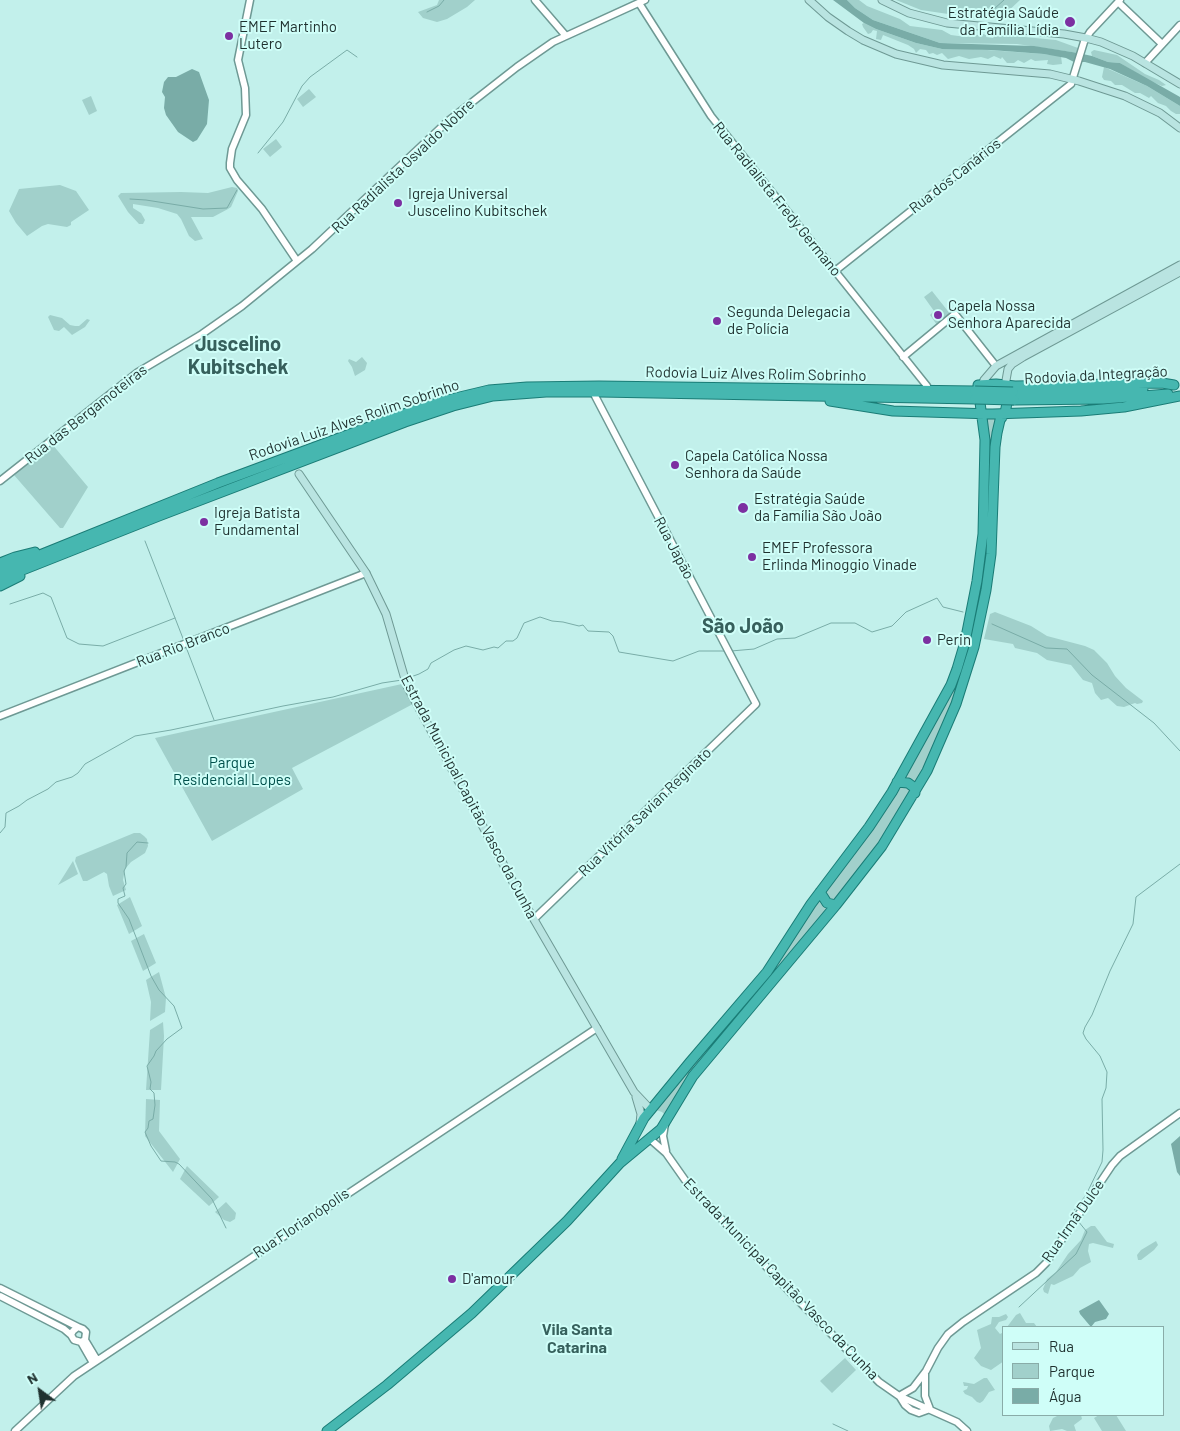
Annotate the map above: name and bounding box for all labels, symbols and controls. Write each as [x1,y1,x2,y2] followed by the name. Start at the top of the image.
[948,4,1059,39] place label: Estratégia Saúde da Família Lídia
[1063,15,1077,29] marker: Estratégia Saúde da Família Lídia
[239,18,337,53] place label: EMEF Martinho Lutero
[223,30,235,42] marker: EMEF Martinho Lutero
[328,95,478,237] street label: Rua Radialista Osvaldo Nobre
[709,118,845,280] street label: Rua Radialista Fredy Germano
[906,135,1004,217] street label: Rua dos Canários
[408,185,547,220] place label: Igreja Universal Juscelino Kubitschek
[392,197,404,209] marker: Igreja Universal Juscelino Kubitschek
[948,297,1071,332] place label: Capela Nossa Senhora Aparecida
[727,303,850,338] place label: Segunda Delegacia de Polícia
[932,309,944,321] marker: Capela Nossa Senhora Aparecida
[711,315,723,327] marker: Segunda Delegacia de Polícia
[188,332,288,379] district label: Juscelino Kubitschek
[21,361,151,467] street label: Rua das Bergamoteiras
[1024,362,1168,388] street label: Rodovia da Integração
[645,363,867,385] street label: Rodovia Luiz Alves Rolim Sobrinho
[247,375,461,465] street label: Rodovia Luiz Alves Rolim Sobrinho
[685,447,828,482] place label: Capela Católica Nossa Senhora da Saúde
[669,459,681,471] marker: Capela Católica Nossa Senhora da Saúde
[754,490,882,525] place label: Estratégia Saúde da Família São João
[736,501,750,515] marker: Estratégia Saúde da Família São João
[214,504,300,539] place label: Igreja Batista Fundamental
[650,514,698,582] street label: Rua Japão
[198,516,210,528] marker: Igreja Batista Fundamental
[762,539,917,574] place label: EMEF Professora Erlinda Minoggio Vinade
[746,551,758,563] marker: EMEF Professora Erlinda Minoggio Vinade
[702,614,784,638] district label: São João
[134,619,232,671] street label: Rua Rio Branco
[937,631,971,649] place label: Perin
[921,634,933,646] marker: Perin
[397,672,541,922] street label: Estrada Municipal Capitão Vasco da Cunha
[575,744,715,880] street label: Rua Vitória Savian Reginato
[173,754,291,789] park label: Parque Residencial Lopes
[680,1175,882,1383] street label: Estrada Municipal Capitão Vasco da Cunha
[1038,1176,1108,1266] street label: Rua Irmã Dulce
[250,1184,352,1262] street label: Rua Florianópolis
[462,1270,515,1288] place label: D'amour
[446,1273,458,1285] marker: D'amour
[542,1320,612,1358] district label: Vila Santa Catarina
[1002,1326,1165,1416] legend
[1049,1337,1074,1355] text: Rua
[1049,1362,1095,1380] text: Parque
[15,1366,65,1416] north arrow
[24,1368,40,1387] text: N
[1049,1387,1082,1405] text: Água

